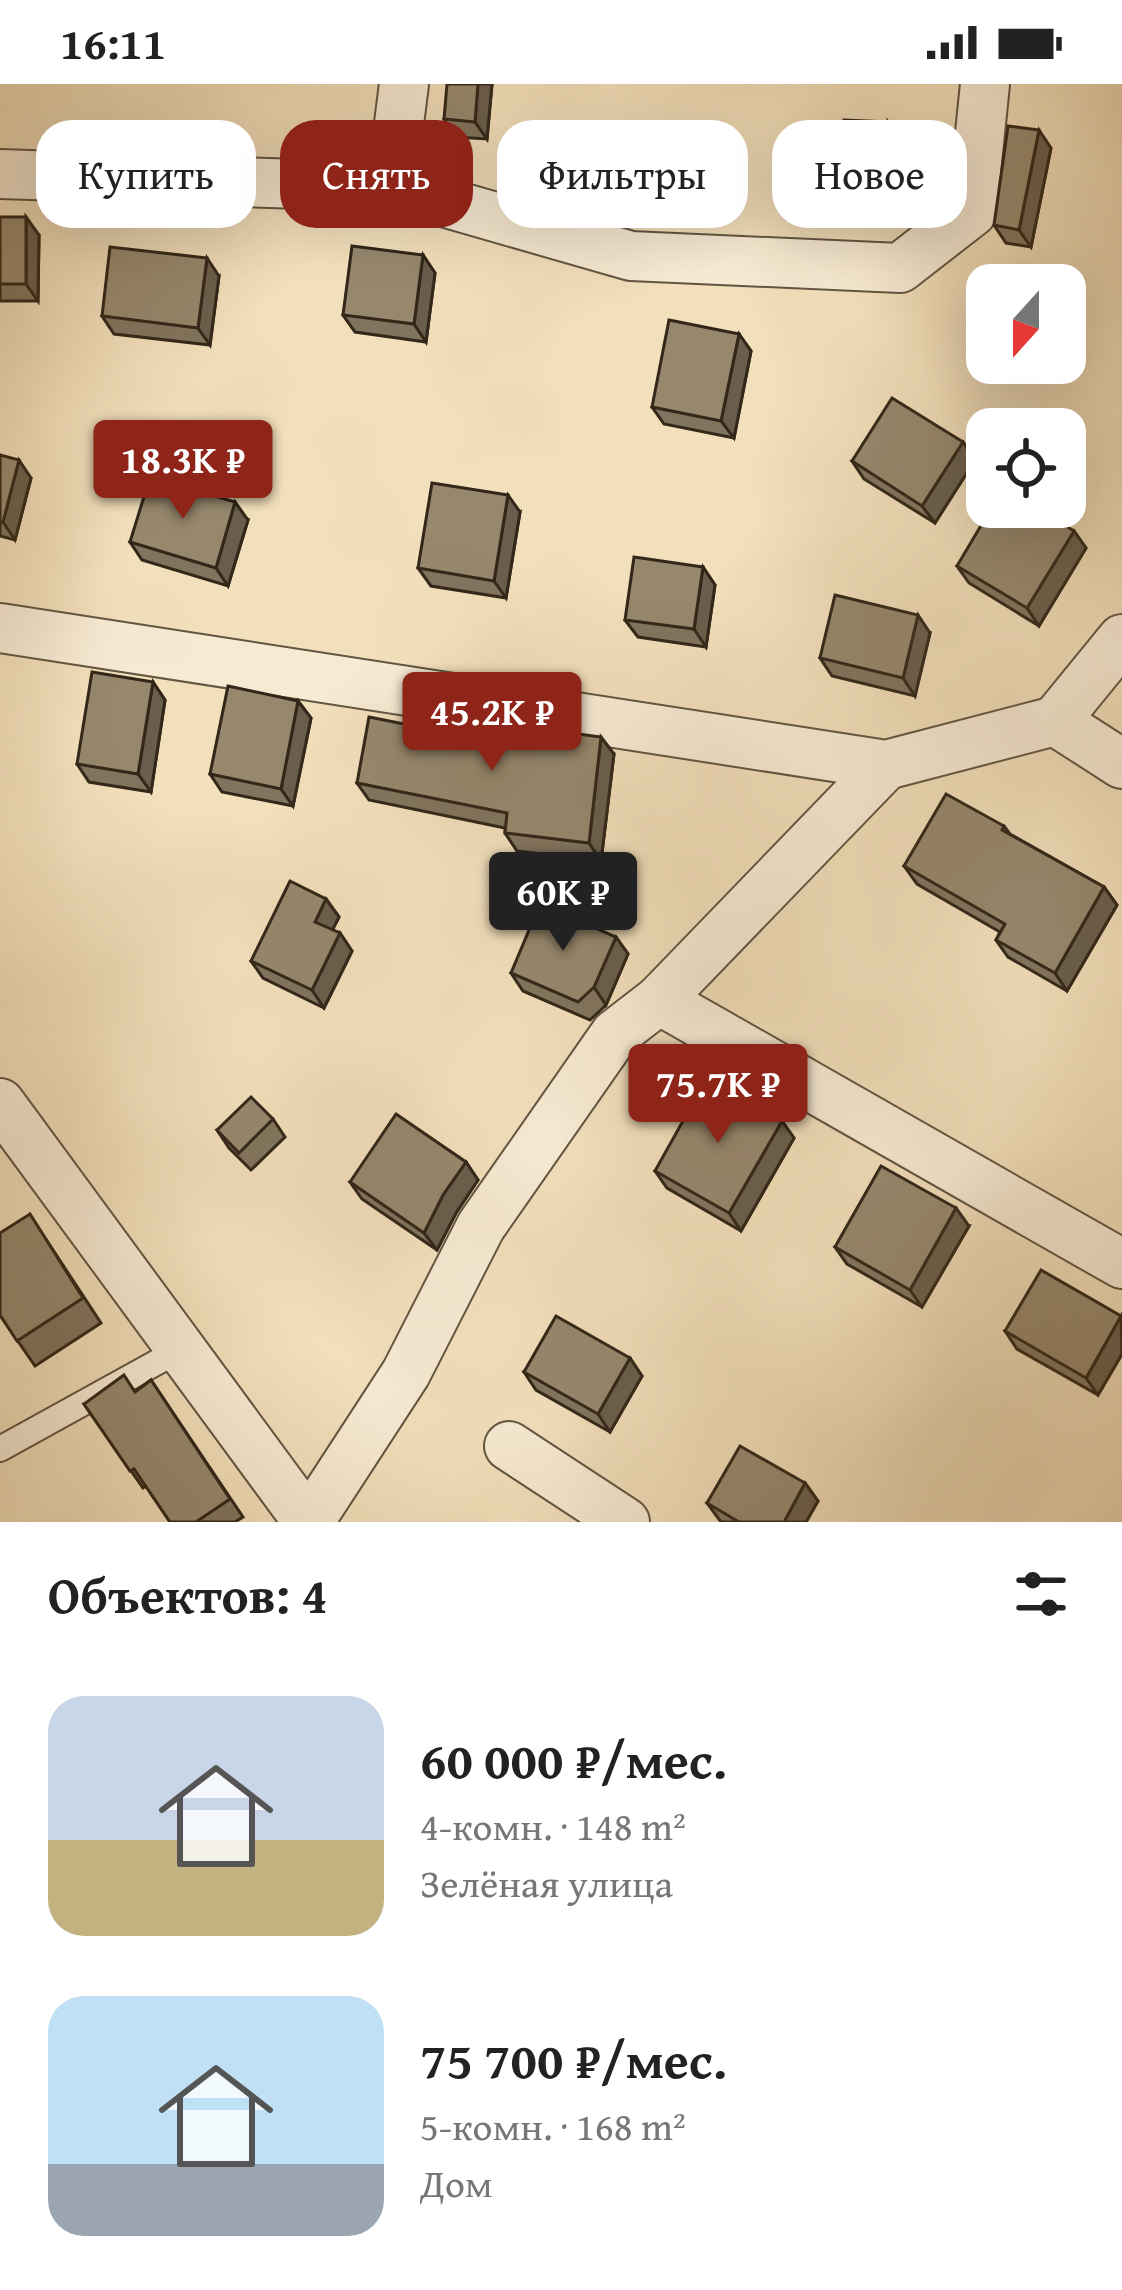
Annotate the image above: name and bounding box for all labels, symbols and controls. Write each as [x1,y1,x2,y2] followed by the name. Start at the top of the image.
[60,10,166,75] text: 16:11
[36,120,256,228] chip: Купить
[280,120,473,228] chip: Снять
[497,120,748,228] chip: Фильтры
[772,120,967,228] chip: Новое
[966,264,1086,384] north arrow
[966,264,1086,528] map controls
[966,408,1086,528] button: locate
[72,420,294,522] pin: 18.3K ₽
[120,430,246,487] text: 18.3K ₽
[381,672,603,774] pin: 45.2K ₽
[429,682,555,739] text: 45.2K ₽
[479,852,647,954] pin: 60K ₽
[516,862,610,919] text: 60K ₽
[607,1044,829,1146] pin: 75.7K ₽
[655,1054,781,1111] text: 75.7K ₽
[48,1557,328,1632] text: Объектов: 4
[1008,1561,1074,1627] icon: filters
[420,1722,727,1797] text: 60 000 ₽/мес.
[144,1744,288,1888] icon: home
[420,1797,686,1854] text: 4-комн. · 148 m²
[420,1854,673,1911] text: Зелёная улица
[420,2022,727,2097] text: 75 700 ₽/мес.
[144,2044,288,2188] icon: home
[420,2097,686,2154] text: 5-комн. · 168 m²
[420,2154,493,2211] text: Дом

